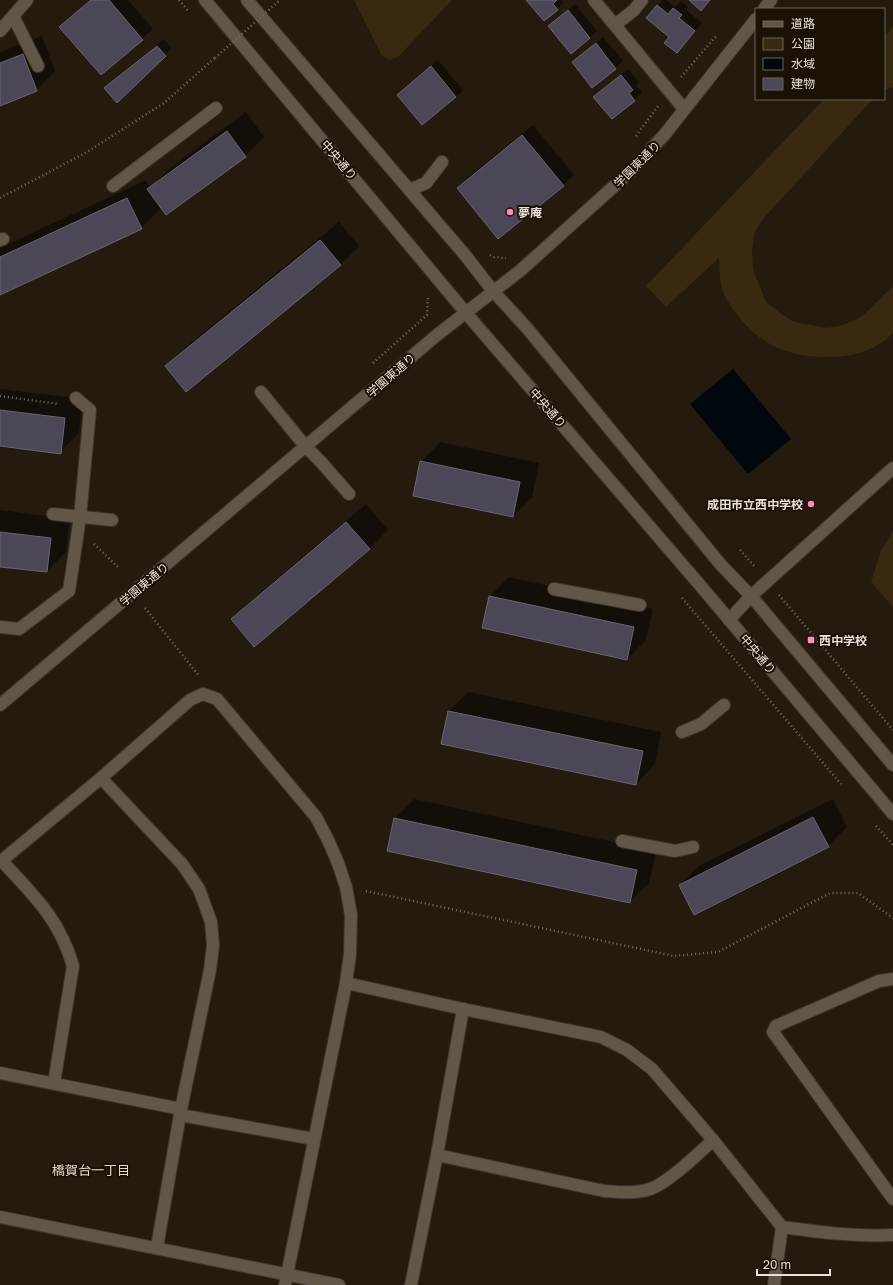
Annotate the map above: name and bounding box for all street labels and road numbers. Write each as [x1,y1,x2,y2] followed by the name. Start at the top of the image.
[318,137,360,183] street label: 中央通り
[610,137,664,191] street label: 学園東通り
[363,350,419,400] street label: 学園東通り
[527,385,569,431] street label: 中央通り
[116,559,172,609] street label: 学園東通り
[737,631,779,677] street label: 中央通り

